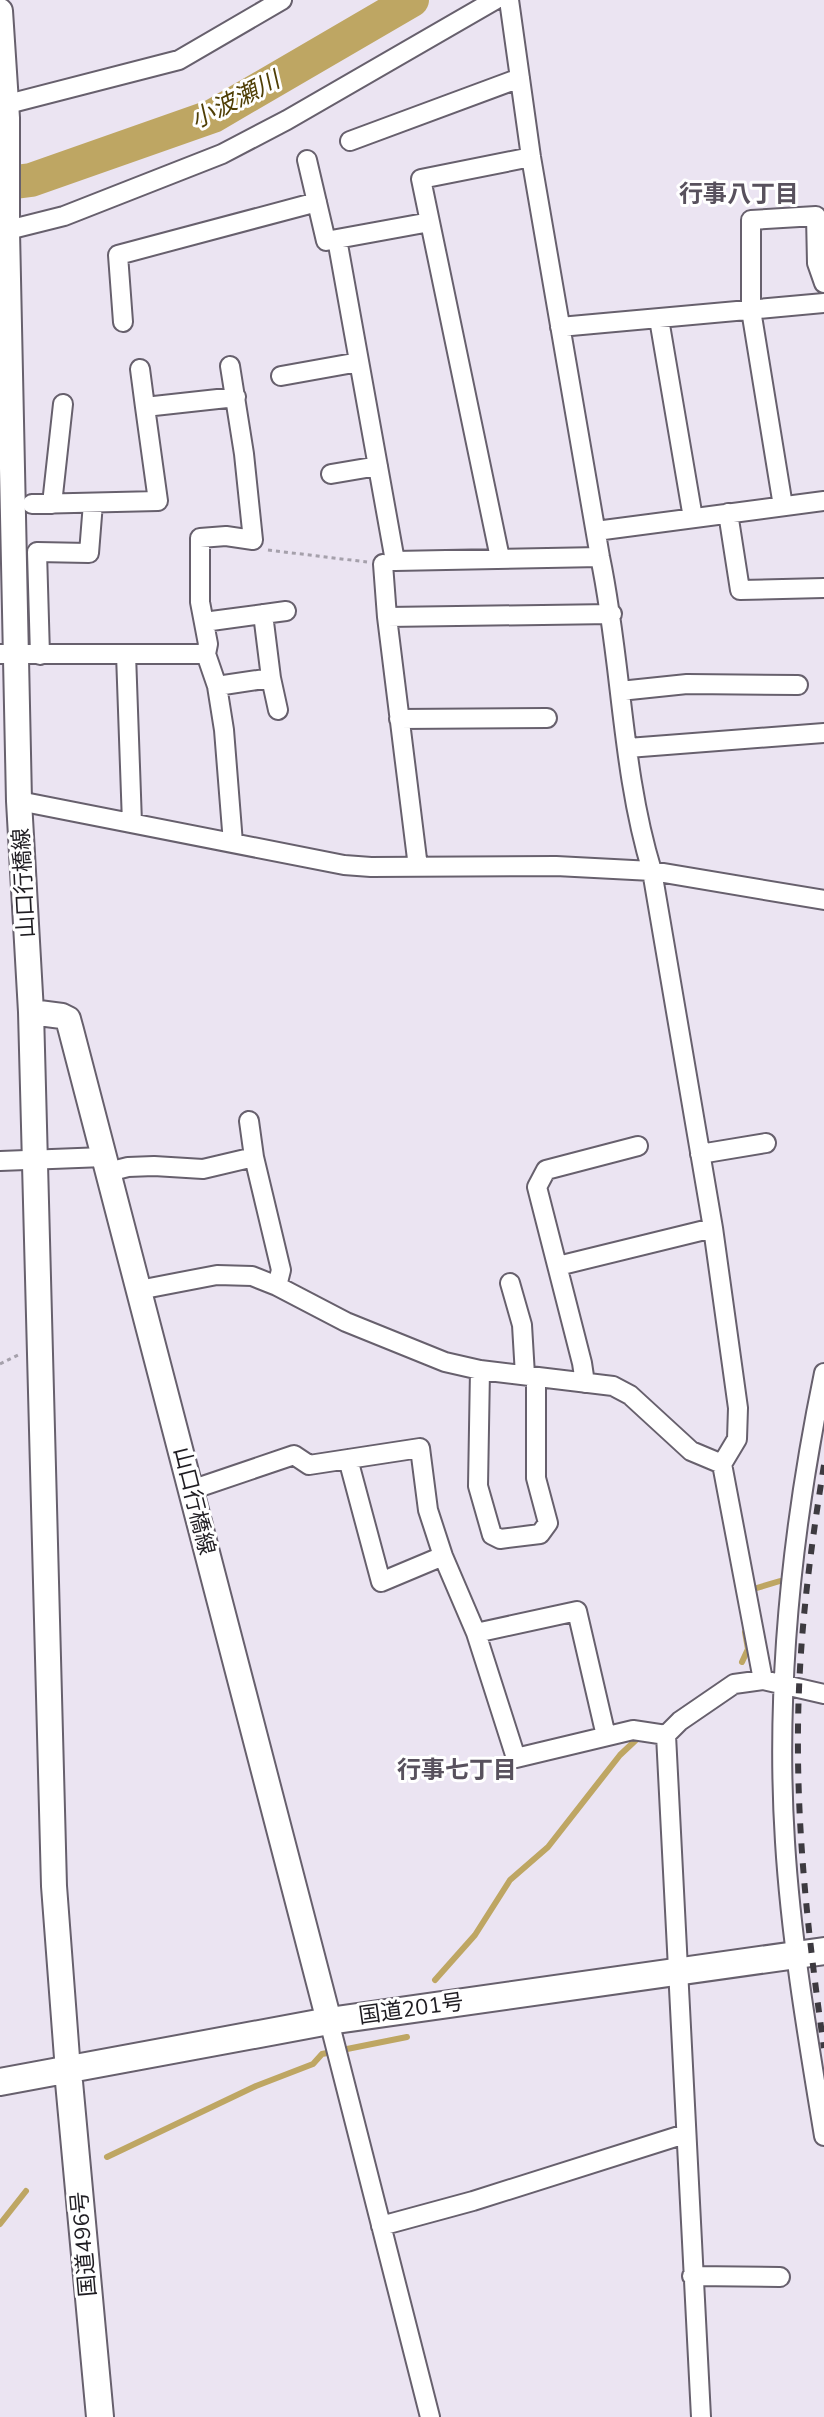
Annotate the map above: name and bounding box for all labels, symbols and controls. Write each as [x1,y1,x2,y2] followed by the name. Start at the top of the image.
[185,63,288,136] water label: 小波瀬川
[679,178,799,210] district label: 行事八丁目
[6,827,42,939] street label: 山口行橋線
[166,1444,222,1558] street label: 山口行橋線
[397,1754,517,1786] district label: 行事七丁目
[357,1987,465,2031] street label: 国道201号
[64,2190,104,2298] street label: 国道496号

